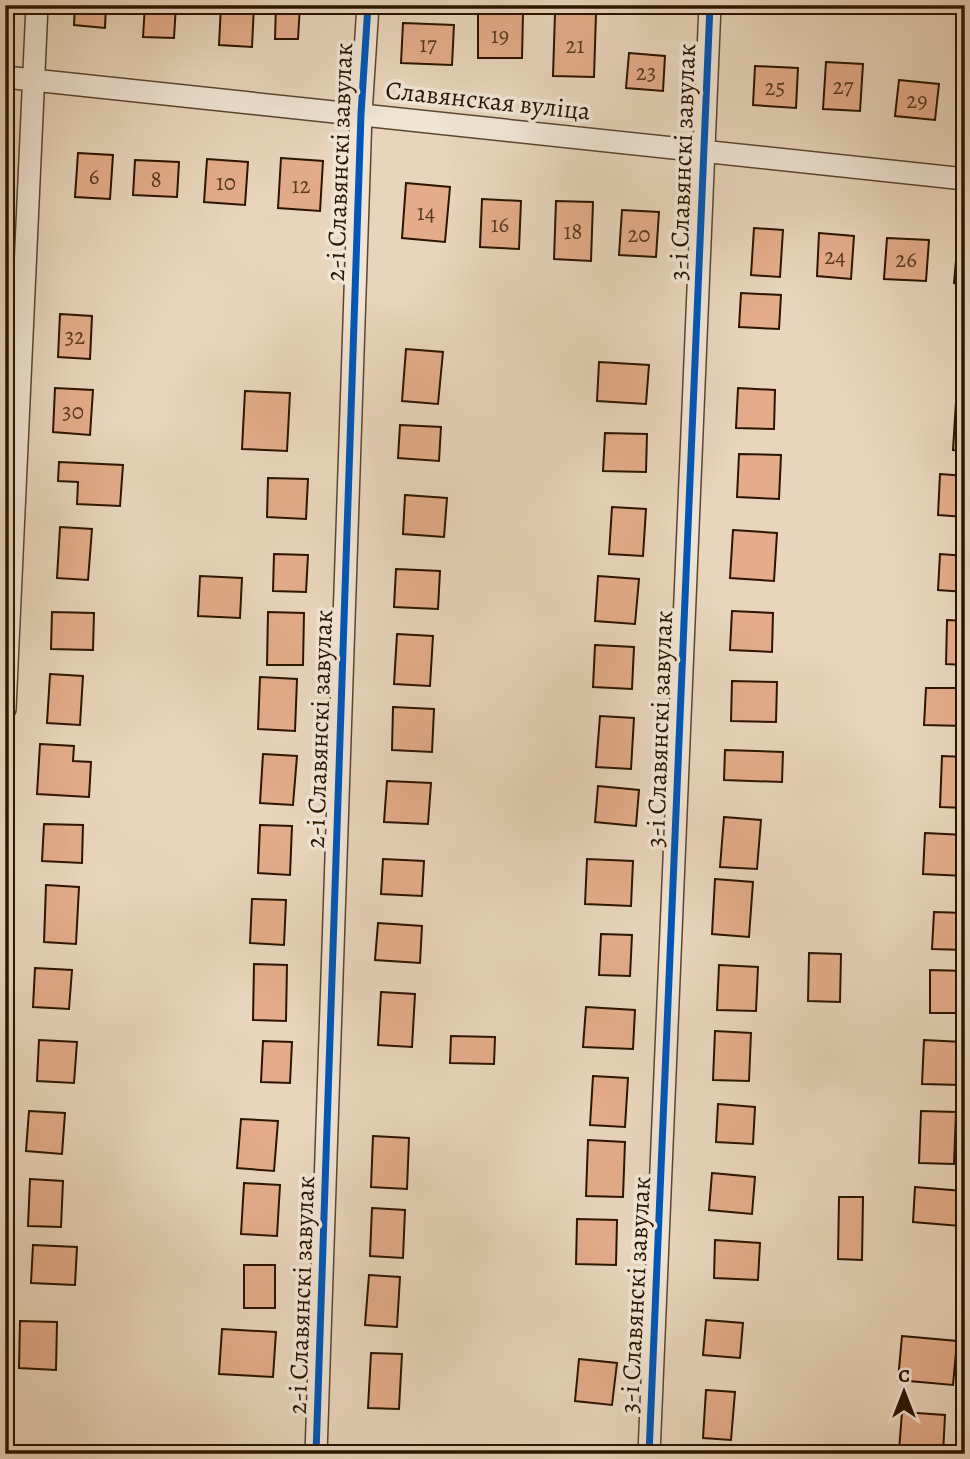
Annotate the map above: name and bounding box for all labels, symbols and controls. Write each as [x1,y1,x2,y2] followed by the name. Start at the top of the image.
[491,20,509,51] house number: 19
[419,29,437,60] house number: 17
[566,30,585,61] house number: 21
[318,42,361,282] street label: 2-і Славянскі завулак
[661,43,704,281] street label: 3-і Славянскі завулак
[636,57,656,88] house number: 23
[833,71,854,102] house number: 27
[384,72,592,129] street label: Славянская вуліца
[765,72,785,103] house number: 25
[906,85,928,116] house number: 29
[89,161,99,192] house number: 6
[150,164,162,195] house number: 8
[216,167,236,198] house number: 10
[292,170,310,201] house number: 12
[417,197,435,228] house number: 14
[491,209,509,240] house number: 16
[563,216,583,247] house number: 18
[627,219,651,250] house number: 20
[824,241,846,272] house number: 24
[895,244,917,275] house number: 26
[65,321,85,352] house number: 32
[62,396,84,427] house number: 30
[298,609,341,849] street label: 2-і Славянскі завулак
[638,610,681,848] street label: 3-і Славянскі завулак
[280,1175,323,1415] street label: 2-і Славянскі завулак
[612,1176,659,1414] street label: 3-і Славянскі завулак
[869,1358,939,1428] north arrow
[898,1363,910,1389] text: С

